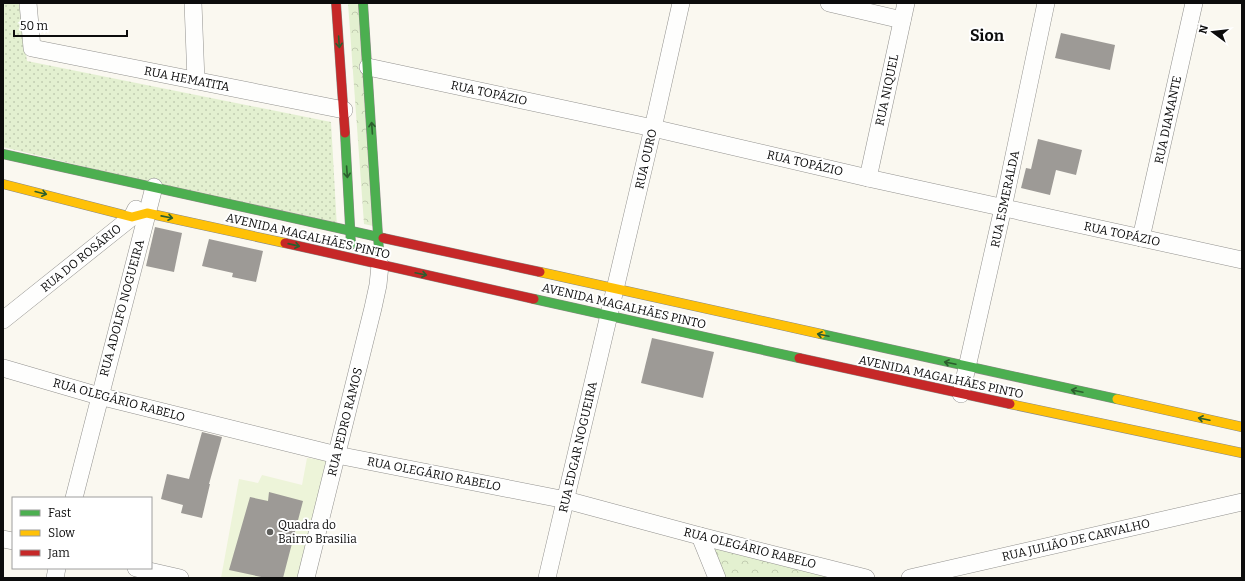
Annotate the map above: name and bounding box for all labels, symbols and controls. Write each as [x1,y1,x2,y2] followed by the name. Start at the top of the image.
[14,12,127,38] scale bar
[1193,12,1233,52] north arrow
[20,19,49,33] text: 50 m
[1196,23,1211,35] text: N
[970,26,1005,45] district label: Sion
[335,35,342,48] one-way arrow
[873,53,901,127] street label: RUA NIQUEL
[143,64,232,94] street label: RUA HEMATITA
[1152,75,1184,165] street label: RUA DIAMANTE
[450,77,529,108] street label: RUA TOPÁZIO
[369,122,376,135] one-way arrow
[632,127,660,190] street label: RUA OURO
[766,146,845,179] street label: RUA TOPÁZIO
[988,149,1022,249] street label: RUA ESMERALDA
[344,165,351,178] one-way arrow
[34,190,47,198] one-way arrow
[224,209,392,262] street label: AVENIDA MAGALHÃES PINTO
[160,214,173,222] one-way arrow
[1083,218,1162,249] street label: RUA TOPÁZIO
[37,220,124,295] street label: RUA DO ROSÁRIO
[97,238,147,378] street label: RUA ADOLFO NOGUEIRA
[287,242,300,250] one-way arrow
[414,270,427,278] one-way arrow
[540,279,708,332] street label: AVENIDA MAGALHÃES PINTO
[817,330,830,338] one-way arrow
[857,352,1025,401] street label: AVENIDA MAGALHÃES PINTO
[944,358,957,366] one-way arrow
[325,366,365,478] street label: RUA PEDRO RAMOS
[52,375,187,424] street label: RUA OLEGÁRIO RABELO
[556,380,600,514] street label: RUA EDGAR NOGUEIRA
[1071,386,1084,394] one-way arrow
[1198,414,1211,422] one-way arrow
[366,453,502,494] street label: RUA OLEGÁRIO RABELO
[12,497,152,569] legend
[48,506,72,520] text: Fast
[1000,515,1151,564] street label: RUA JULIÃO DE CARVALHO
[278,518,357,546] place label: Quadra do Bairro Brasilia
[682,524,818,571] street label: RUA OLEGÁRIO RABELO
[48,526,75,540] text: Slow
[265,527,275,537] marker: Quadra do Bairro Brasilia
[47,546,70,560] text: Jam

